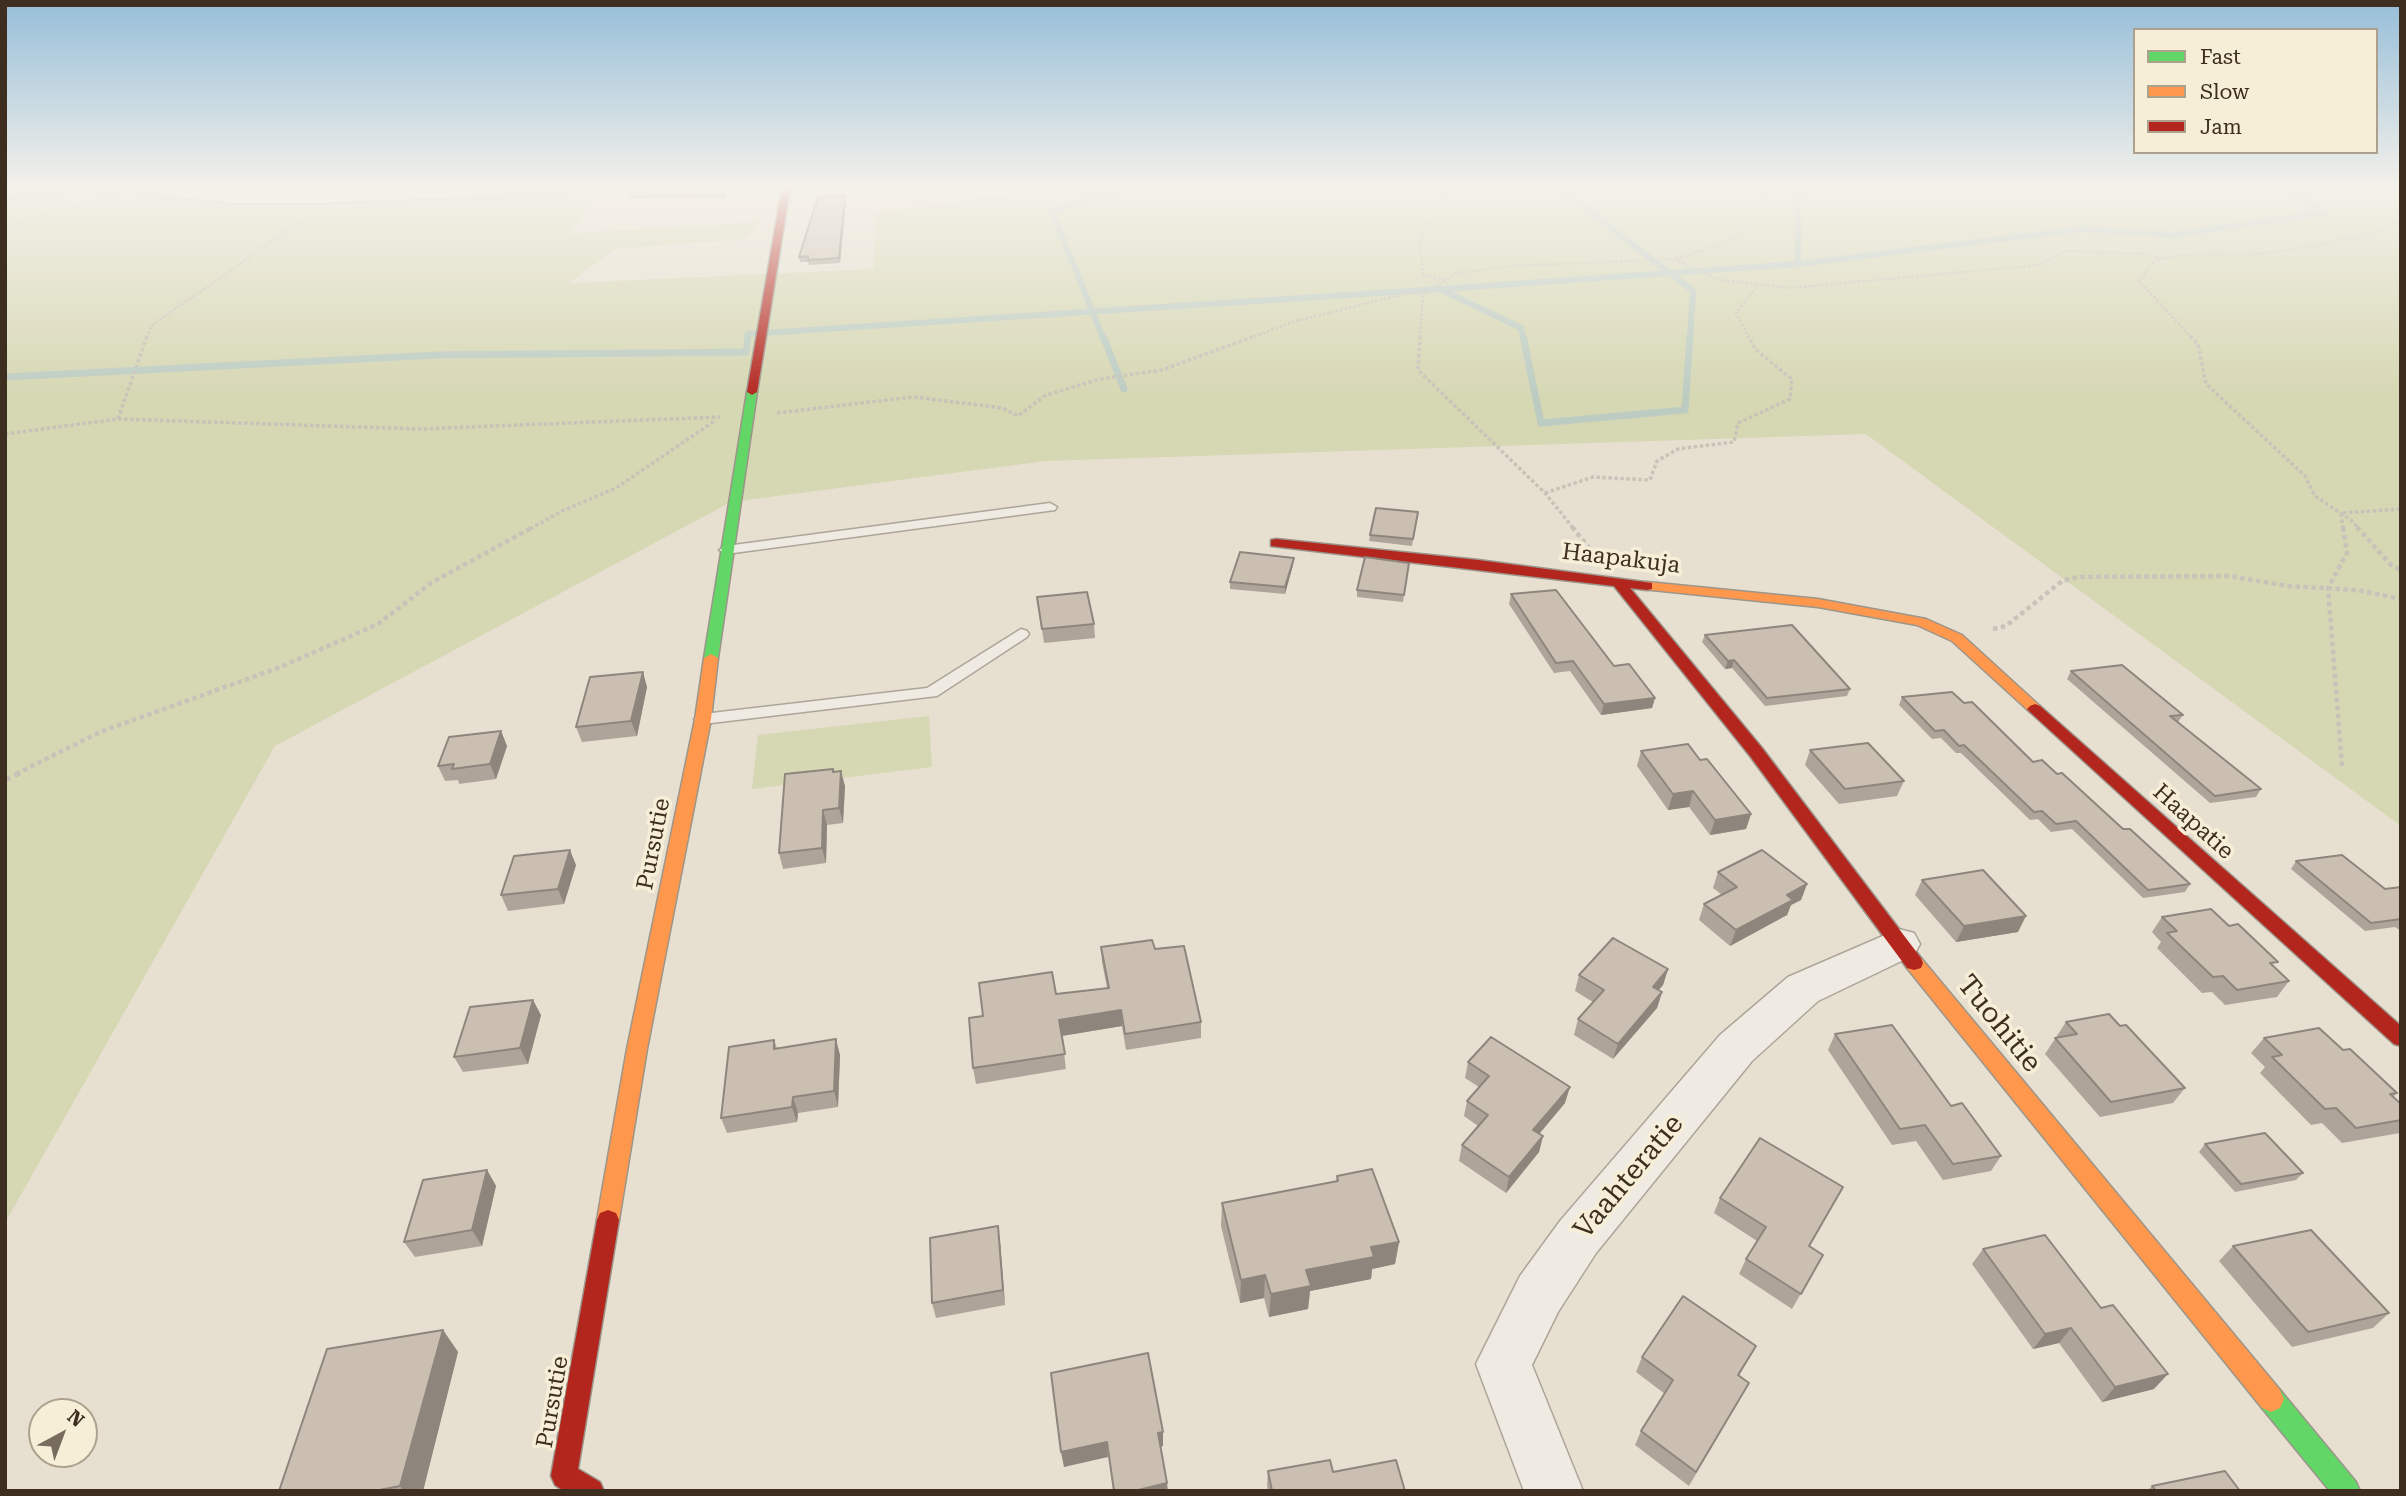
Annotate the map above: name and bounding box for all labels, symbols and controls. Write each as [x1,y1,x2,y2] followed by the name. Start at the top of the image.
[2133,28,2378,154] legend
[2200,45,2241,69] text: Fast
[2200,80,2249,104] text: Slow
[2200,115,2242,139] text: Jam
[1560,538,1682,580] street label: Haapakuja
[2147,779,2239,865] street label: Haapatie
[632,796,676,892] street label: Pursutie
[1950,969,2048,1079] street label: Tuohitie
[1567,1108,1691,1246] street label: Vaahteratie
[531,1354,575,1450] street label: Pursutie
[28,1398,98,1468] north arrow
[63,1405,89,1432] text: N

